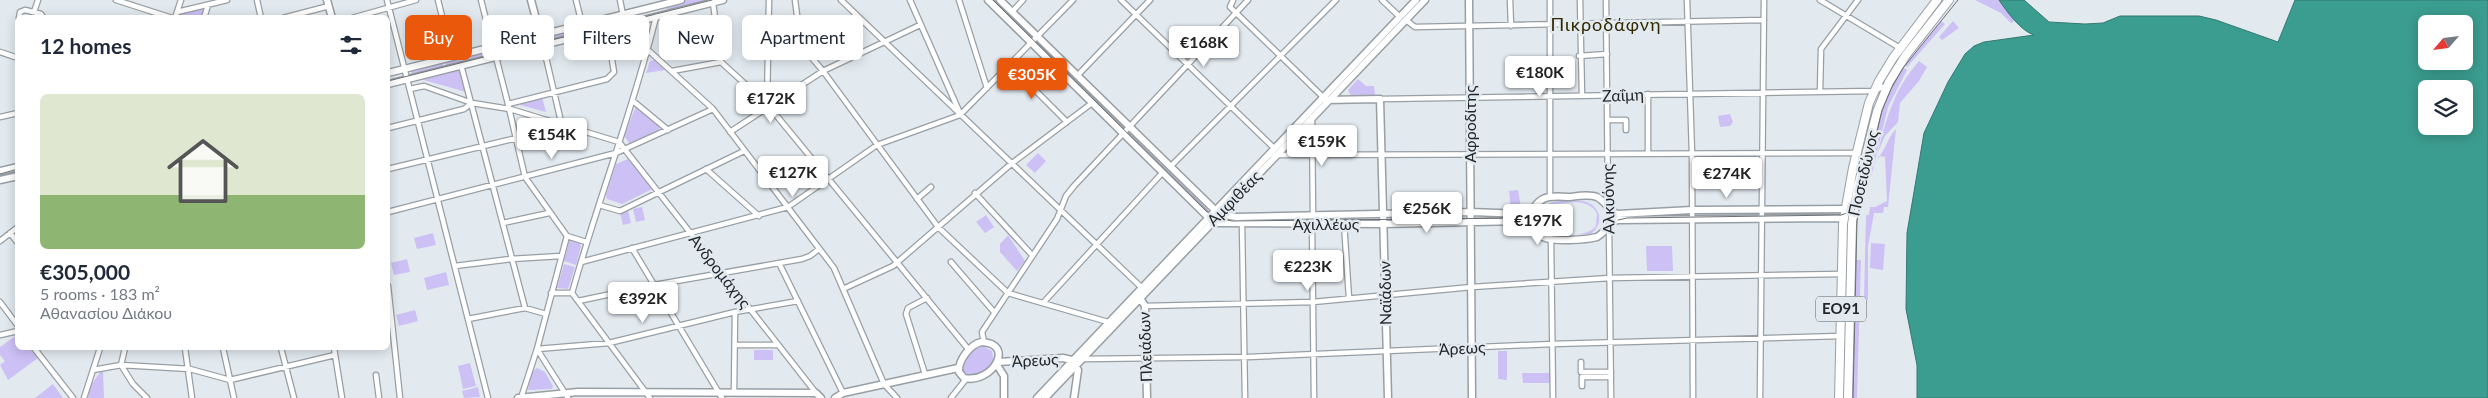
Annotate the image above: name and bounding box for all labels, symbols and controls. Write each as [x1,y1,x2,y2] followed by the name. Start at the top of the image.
[1550,13,1662,35] district label: Πικροδάφνη
[405,15,472,60] chip: Buy
[482,15,554,60] chip: Rent
[564,15,649,60] chip: Filters
[659,15,732,60] chip: New
[742,15,863,60] chip: Apartment
[2418,15,2472,70] north arrow
[2418,15,2473,135] map controls
[1169,26,1239,68] pin: €168K
[337,31,365,59] icon: filters
[1180,32,1228,51] text: €168K
[40,33,131,58] text: 12 homes
[1505,56,1575,98] pin: €180K
[997,58,1067,100] pin: €305K
[1516,62,1564,81] text: €180K
[1008,64,1056,83] text: €305K
[2418,80,2473,135] button: layers
[736,82,806,124] pin: €172K
[1602,84,1644,105] street label: Ζαΐμη
[1460,85,1479,163] street label: Αφροδίτης
[747,88,795,107] text: €172K
[517,118,587,160] pin: €154K
[528,124,576,143] text: €154K
[1287,124,1357,167] pin: €159K
[158,126,248,216] icon: home
[1843,128,1882,218] street label: Ποσειδώνος
[1298,131,1346,150] text: €159K
[758,156,828,198] pin: €127K
[1692,156,1762,199] pin: €274K
[769,162,817,181] text: €127K
[1597,163,1618,234] street label: Αλκυόνης
[1703,163,1751,182] text: €274K
[1203,166,1265,229] street label: Αμφιθέας
[1392,192,1462,234] pin: €256K
[1403,198,1451,217] text: €256K
[1503,204,1573,246] pin: €197K
[1514,210,1562,229] text: €197K
[1293,214,1360,233] street label: Αχιλλέως
[686,230,755,312] street label: Ανδρομάχης
[1273,250,1343,292] pin: €223K
[1284,256,1332,275] text: €223K
[40,259,130,284] text: €305,000
[1374,261,1395,325] street label: Ναϊάδων
[608,282,678,324] pin: €392K
[40,284,160,303] text: 5 rooms · 183 m²
[619,288,667,307] text: €392K
[1816,296,1866,322] road number: ΕΟ91
[40,303,172,322] text: Αθανασίου Διάκου
[1134,311,1155,383] street label: Πλειάδων
[1438,337,1486,358] street label: Άρεως
[1011,349,1059,370] street label: Άρεως

